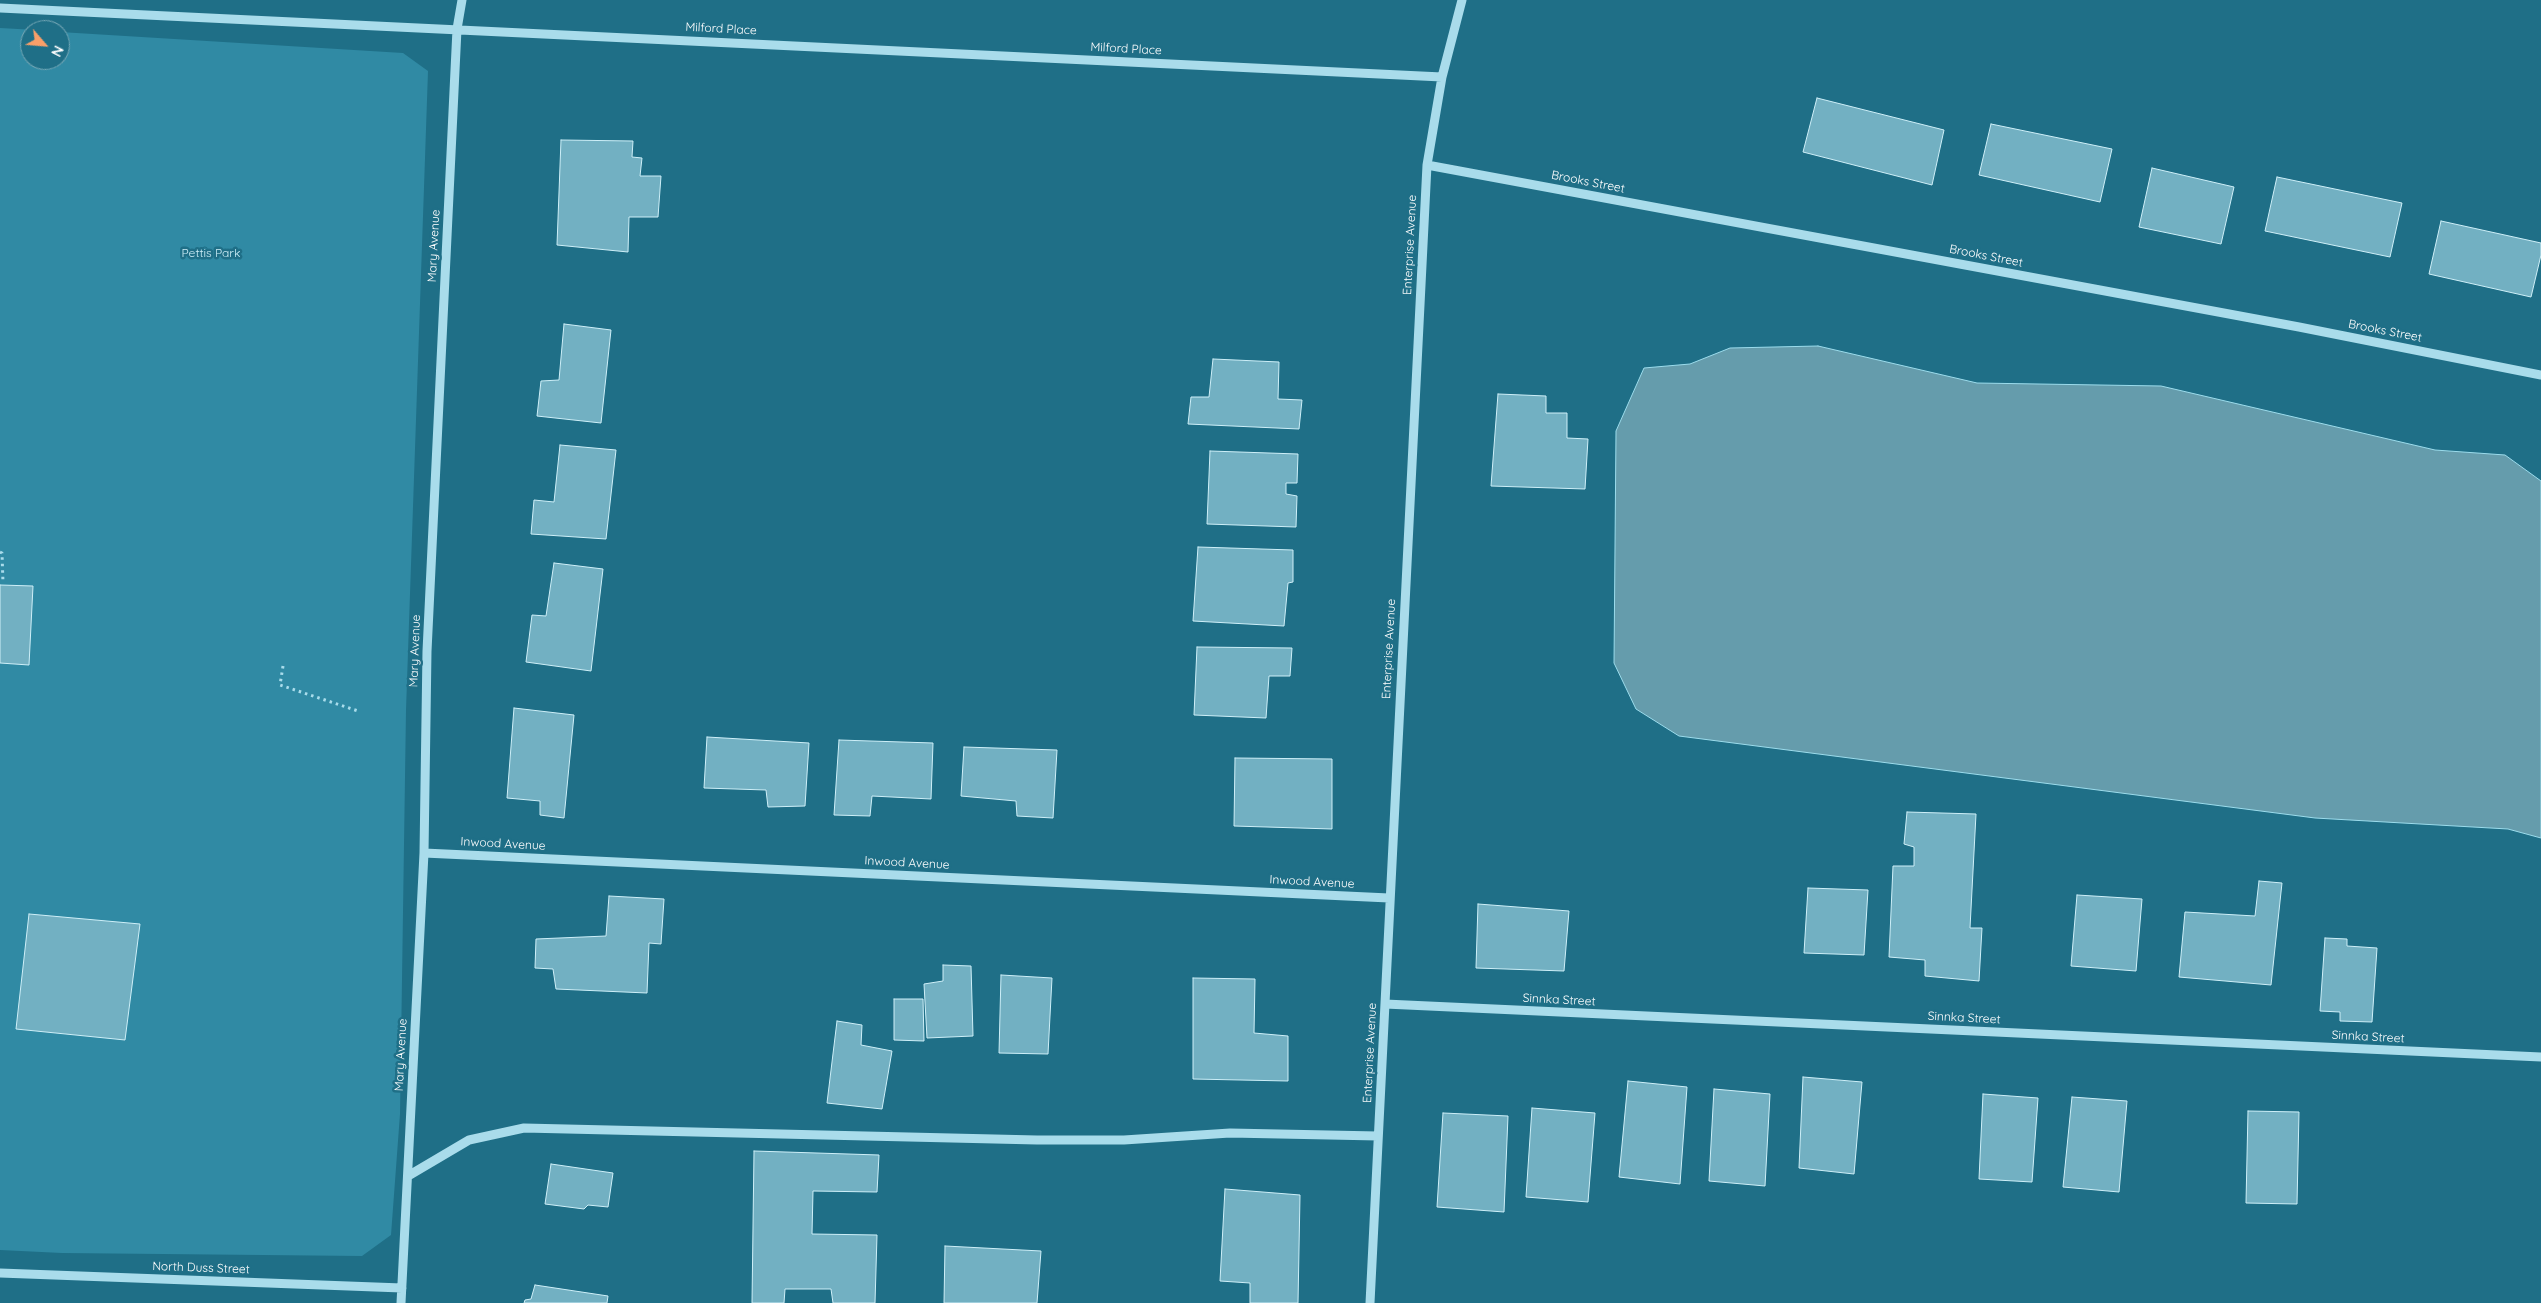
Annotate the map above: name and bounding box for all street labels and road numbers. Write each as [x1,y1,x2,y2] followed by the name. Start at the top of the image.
[685,20,757,38] street label: Milford Place
[1090,40,1162,58] street label: Milford Place
[1550,168,1626,196] street label: Brooks Street
[1400,195,1420,295] street label: Enterprise Avenue
[425,209,443,283] street label: Mary Avenue
[1948,242,2024,270] street label: Brooks Street
[2347,317,2423,345] street label: Brooks Street
[1379,599,1399,699] street label: Enterprise Avenue
[407,614,423,688] street label: Mary Avenue
[460,835,546,853] street label: Inwood Avenue
[864,854,950,872] street label: Inwood Avenue
[1269,873,1355,891] street label: Inwood Avenue
[1522,991,1596,1009] street label: Sinnka Street
[1360,1003,1380,1103] street label: Enterprise Avenue
[1927,1009,2001,1027] street label: Sinnka Street
[392,1018,410,1092] street label: Mary Avenue
[2331,1028,2405,1046] street label: Sinnka Street
[152,1259,250,1277] street label: North Duss Street

